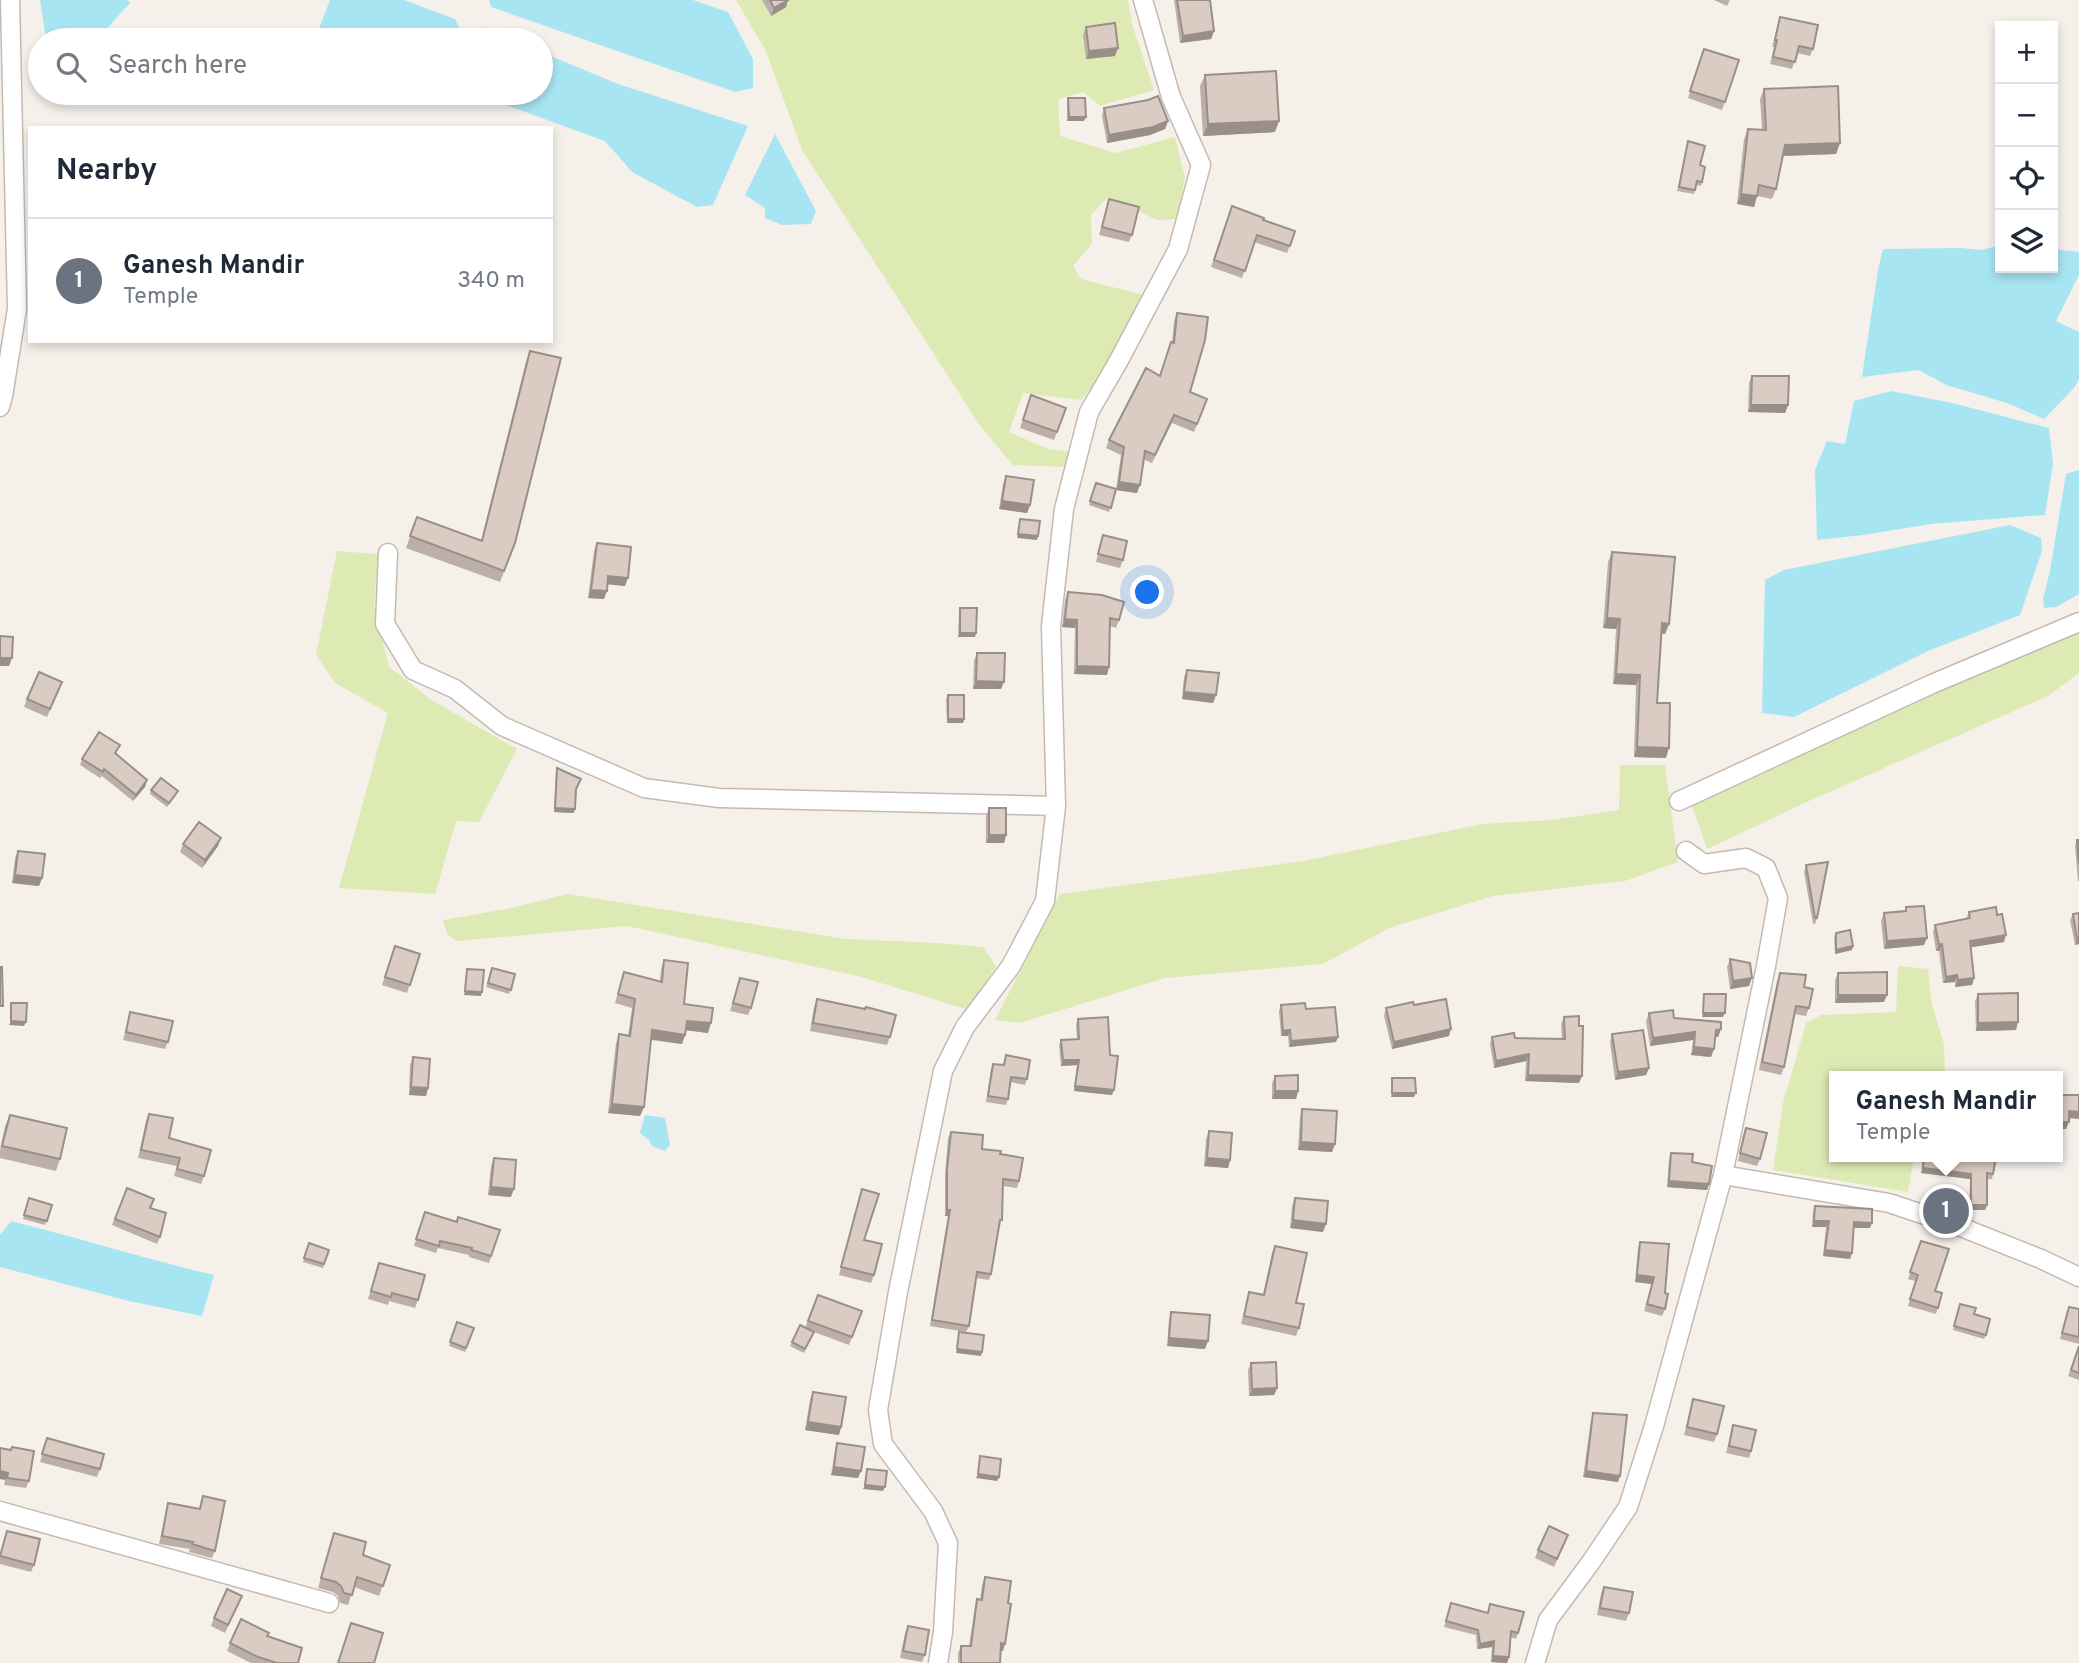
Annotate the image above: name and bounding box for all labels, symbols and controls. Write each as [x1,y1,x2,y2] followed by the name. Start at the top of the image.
[1995,21,2058,273] map controls
[1995,21,2058,84] button: +
[28,28,553,105] search box
[52,48,90,86] icon: search
[108,50,247,83] text: Search here
[1995,84,2058,147] button: −
[1995,147,2058,210] button: locate
[56,153,157,190] text: Nearby
[1995,210,2058,273] button: layers
[123,250,304,283] text: Ganesh Mandir
[74,267,84,296] text: 1
[457,267,525,296] text: 340 m
[123,283,198,312] text: Temple
[1130,575,1164,609] your location
[1829,1071,2063,1162] popup
[1855,1086,2037,1119] text: Ganesh Mandir
[1855,1119,1931,1148] text: Temple
[1923,1185,1969,1237] pin: 1

